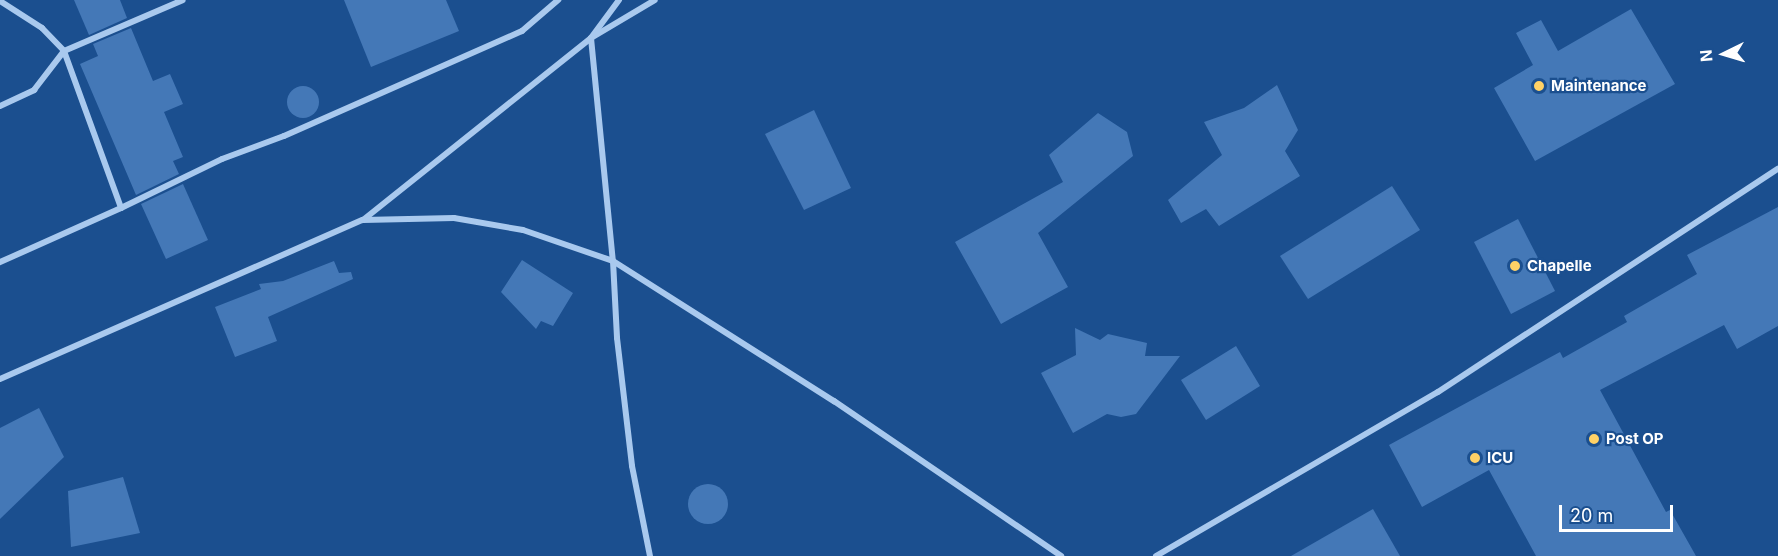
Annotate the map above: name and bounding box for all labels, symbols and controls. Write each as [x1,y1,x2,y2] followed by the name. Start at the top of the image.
[1694,24,1754,84] north arrow
[1696,49,1717,63] text: N
[1551,77,1647,95] place label: Maintenance
[1532,79,1546,93] marker: Maintenance
[1527,257,1592,275] place label: Chapelle
[1508,259,1522,273] marker: Chapelle
[1606,430,1664,448] place label: Post OP
[1587,432,1601,446] marker: Post OP
[1487,449,1513,467] place label: ICU
[1468,451,1482,465] marker: ICU
[1562,493,1676,531] scale bar
[1570,505,1613,526] text: 20 m

